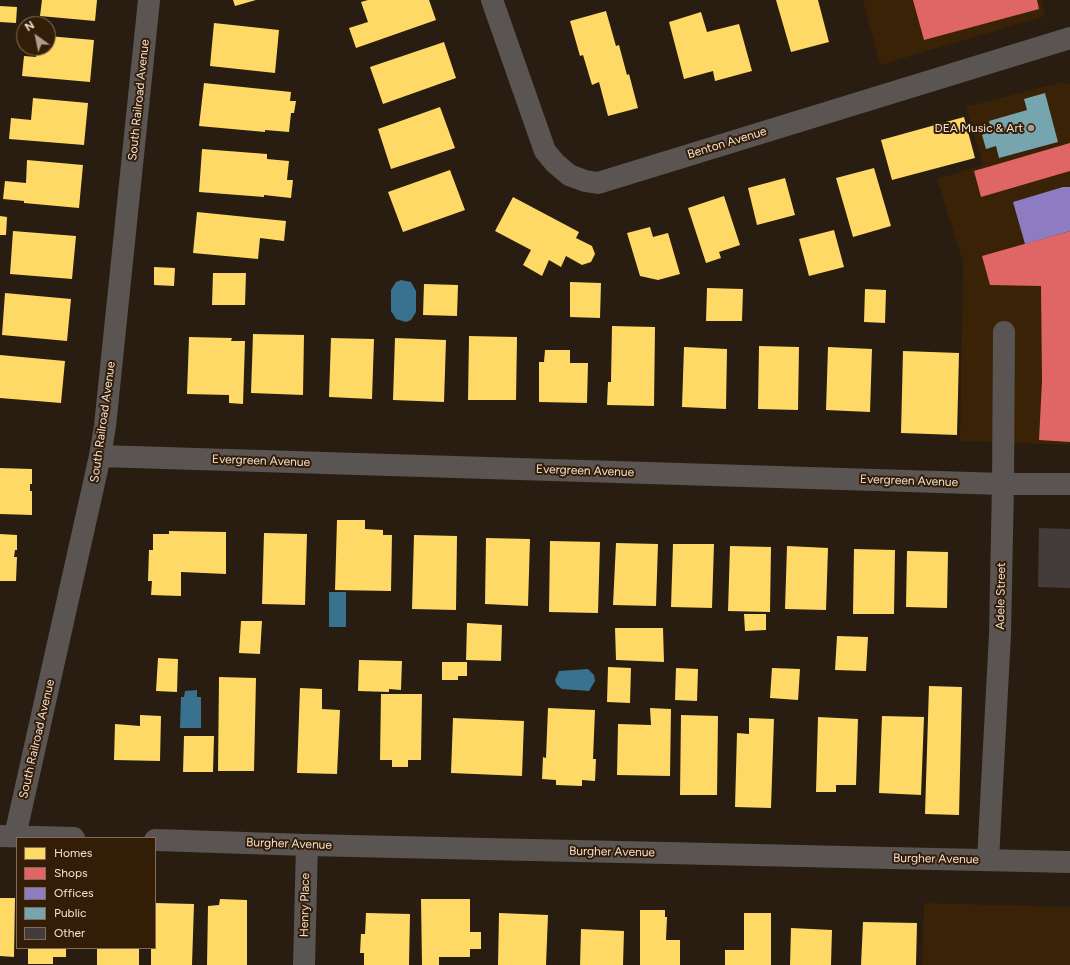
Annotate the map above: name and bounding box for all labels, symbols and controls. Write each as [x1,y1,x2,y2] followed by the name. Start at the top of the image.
[16,16,56,56] north arrow
[23,19,37,34] text: N
[125,39,153,161] street label: South Railroad Avenue
[934,121,1023,135] place label: DEA Music & Art
[1026,123,1036,133] marker: DEA Music & Art
[686,124,768,162] street label: Benton Avenue
[87,361,119,483] street label: South Railroad Avenue
[212,452,310,470] street label: Evergreen Avenue
[536,462,634,480] street label: Evergreen Avenue
[860,472,958,490] street label: Evergreen Avenue
[993,562,1009,630] street label: Adele Street
[16,678,58,800] street label: South Railroad Avenue
[246,835,332,853] street label: Burgher Avenue
[16,837,156,949] legend
[569,844,655,860] street label: Burgher Avenue
[54,846,92,860] text: Homes
[893,851,979,867] street label: Burgher Avenue
[54,866,88,880] text: Shops
[297,873,313,937] street label: Henry Place
[54,886,94,900] text: Offices
[54,906,87,920] text: Public
[54,926,85,940] text: Other

